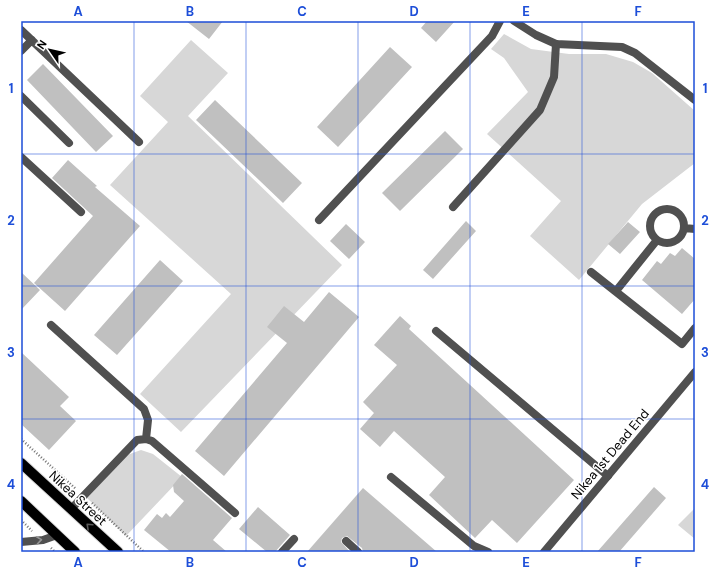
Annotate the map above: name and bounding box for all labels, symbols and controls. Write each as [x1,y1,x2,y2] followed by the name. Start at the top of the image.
[73,3,83,20] text: A
[186,3,194,20] text: B
[297,3,307,20] text: C
[409,3,419,20] text: D
[522,3,530,20] text: E
[634,3,642,20] text: F
[30,30,70,70] north arrow
[34,37,50,52] text: N
[9,80,13,97] text: 1
[703,80,707,97] text: 1
[7,212,15,229] text: 2
[701,212,709,229] text: 2
[7,344,15,361] text: 3
[701,344,709,361] text: 3
[567,405,653,503] street label: Nikea 1st Dead End
[46,467,110,529] street label: Nikea Street
[7,476,15,493] text: 4
[701,476,709,493] text: 4
[86,523,94,530] one-way arrow
[36,536,43,545] one-way arrow
[73,554,83,571] text: A
[186,554,194,571] text: B
[297,554,307,571] text: C
[409,554,419,571] text: D
[522,554,530,571] text: E
[634,554,642,571] text: F

